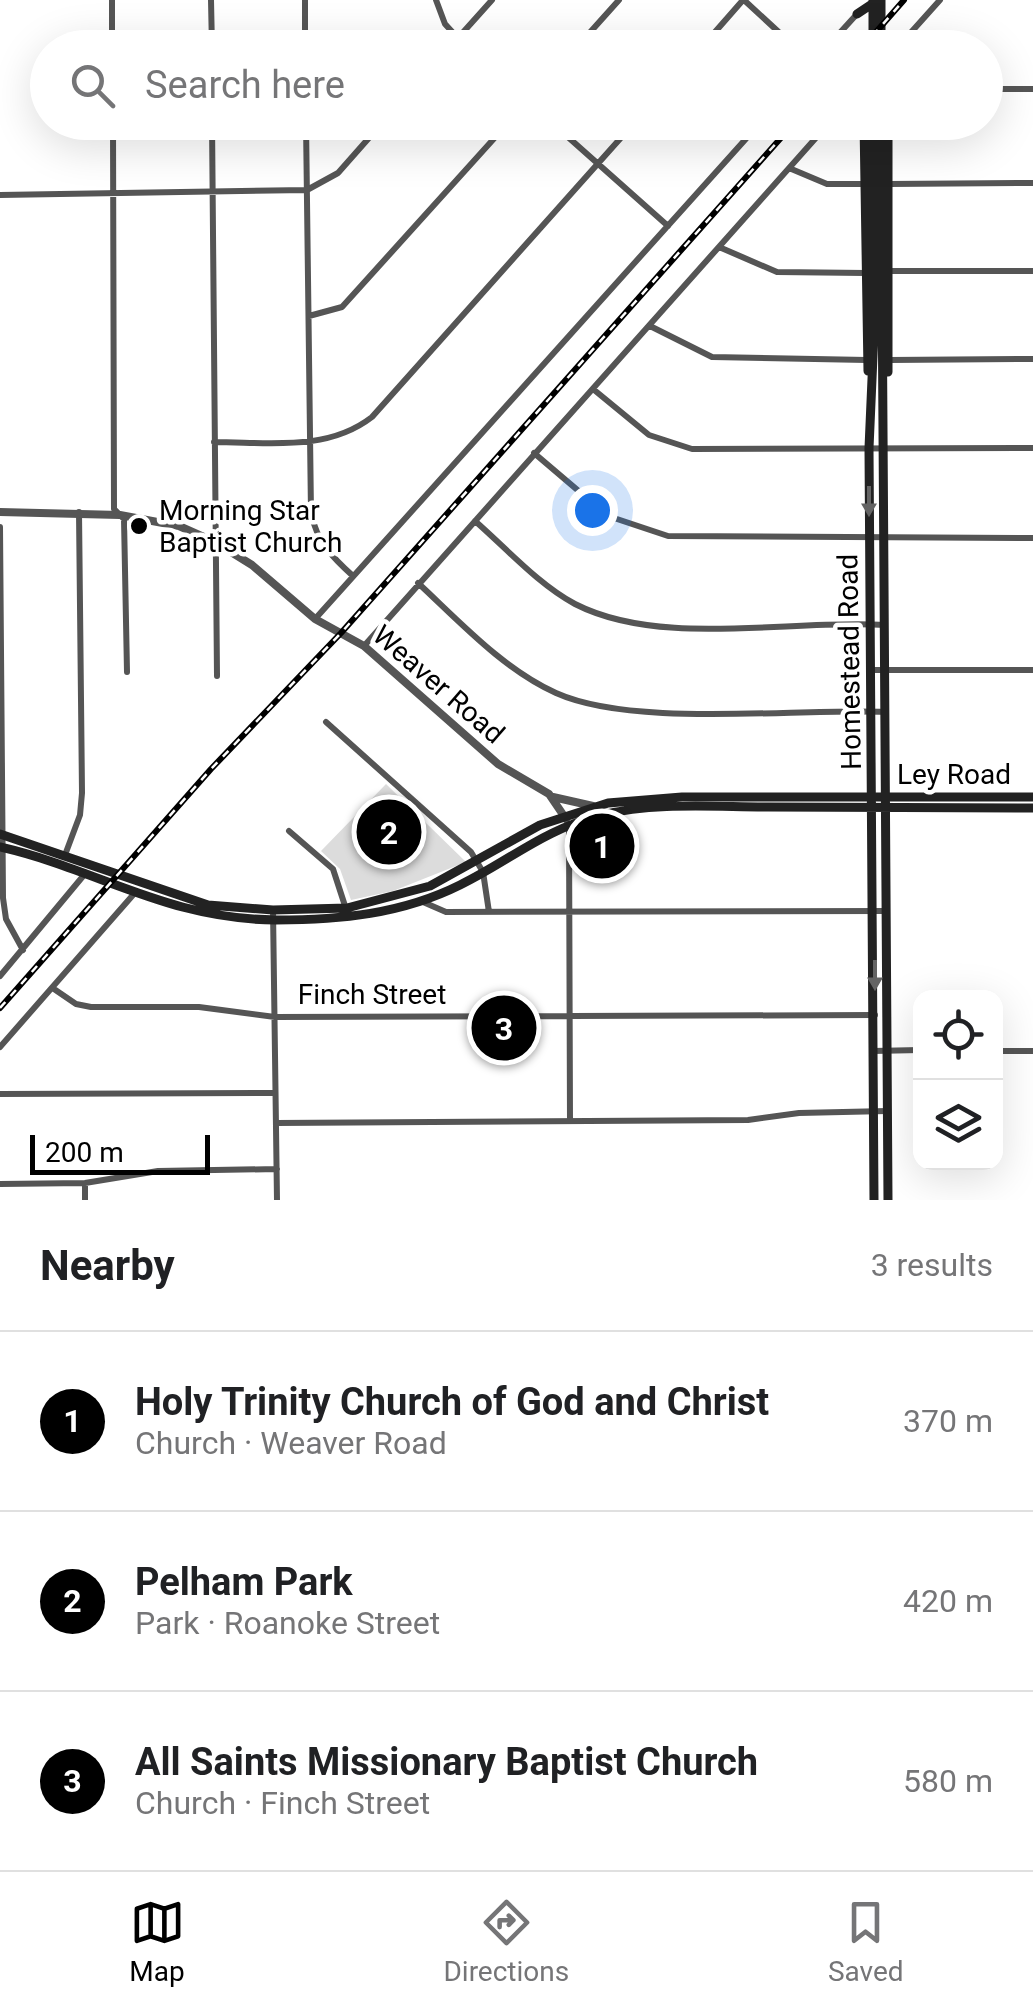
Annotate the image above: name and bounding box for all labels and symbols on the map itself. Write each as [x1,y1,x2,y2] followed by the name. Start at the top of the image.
[567,485,618,536] your location
[861,486,877,518] one-way arrow
[159,494,342,559] place label: Morning Star Baptist Church
[128,515,150,537] marker: Morning Star Baptist Church
[831,554,868,770] street label: Homestead Road
[366,618,511,750] street label: Weaver Road
[897,758,1011,791] street label: Ley Road
[356,794,422,870] pin: 2
[570,808,634,884] pin: 1
[867,959,883,991] one-way arrow
[298,978,446,1011] street label: Finch Street
[472,990,536,1066] pin: 3
[30,1130,210,1174] scale bar

